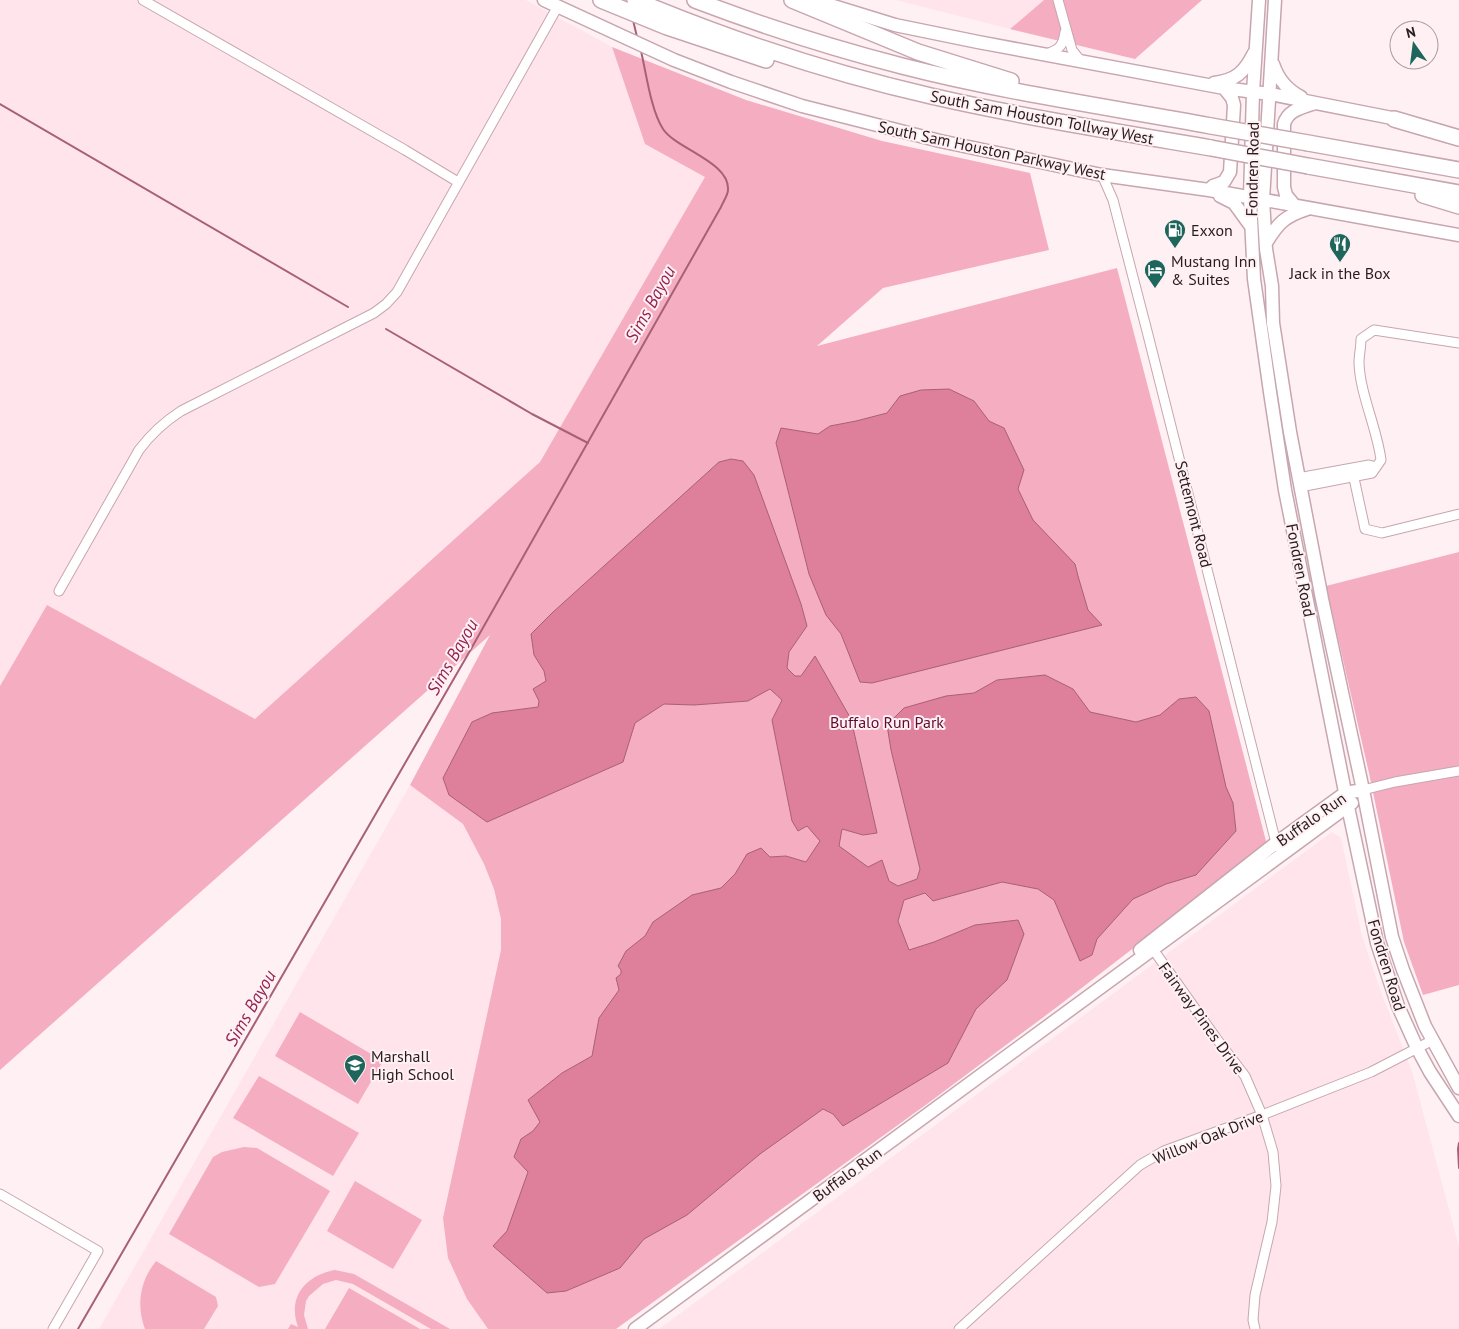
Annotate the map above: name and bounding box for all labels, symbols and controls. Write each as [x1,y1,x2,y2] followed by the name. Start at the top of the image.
[1389,20,1439,70] north arrow
[1404,23,1417,42] text: N
[929,86,1156,149] street label: South Sam Houston Tollway West
[876,116,1108,184] street label: South Sam Houston Parkway West
[1241,121,1263,217] street label: Fondren Road
[1163,218,1187,249] fuel station icon: Exxon
[1191,220,1233,240] place label: Exxon
[1328,232,1352,263] restaurant icon: Jack in the Box
[1171,251,1256,289] place label: Mustang Inn & Suites
[1143,258,1167,289] hotel icon: Mustang Inn & Suites
[620,262,680,346] water label: Sims Bayou
[1289,263,1390,283] place label: Jack in the Box
[1171,459,1217,569] street label: Settemont Road
[1282,522,1320,618] street label: Fondren Road
[421,615,483,699] water label: Sims Bayou
[830,712,944,732] park label: Buffalo Run Park
[1272,788,1350,850] street label: Buffalo Run
[1364,917,1410,1013] street label: Fondren Road
[1155,958,1249,1078] street label: Fairway Pines Drive
[219,966,281,1050] water label: Sims Bayou
[371,1046,454,1084] place label: Marshall High School
[343,1053,367,1084] school or university icon: Marshall High School
[1150,1106,1266,1168] street label: Willow Oak Drive
[809,1142,885,1206] street label: Buffalo Run

